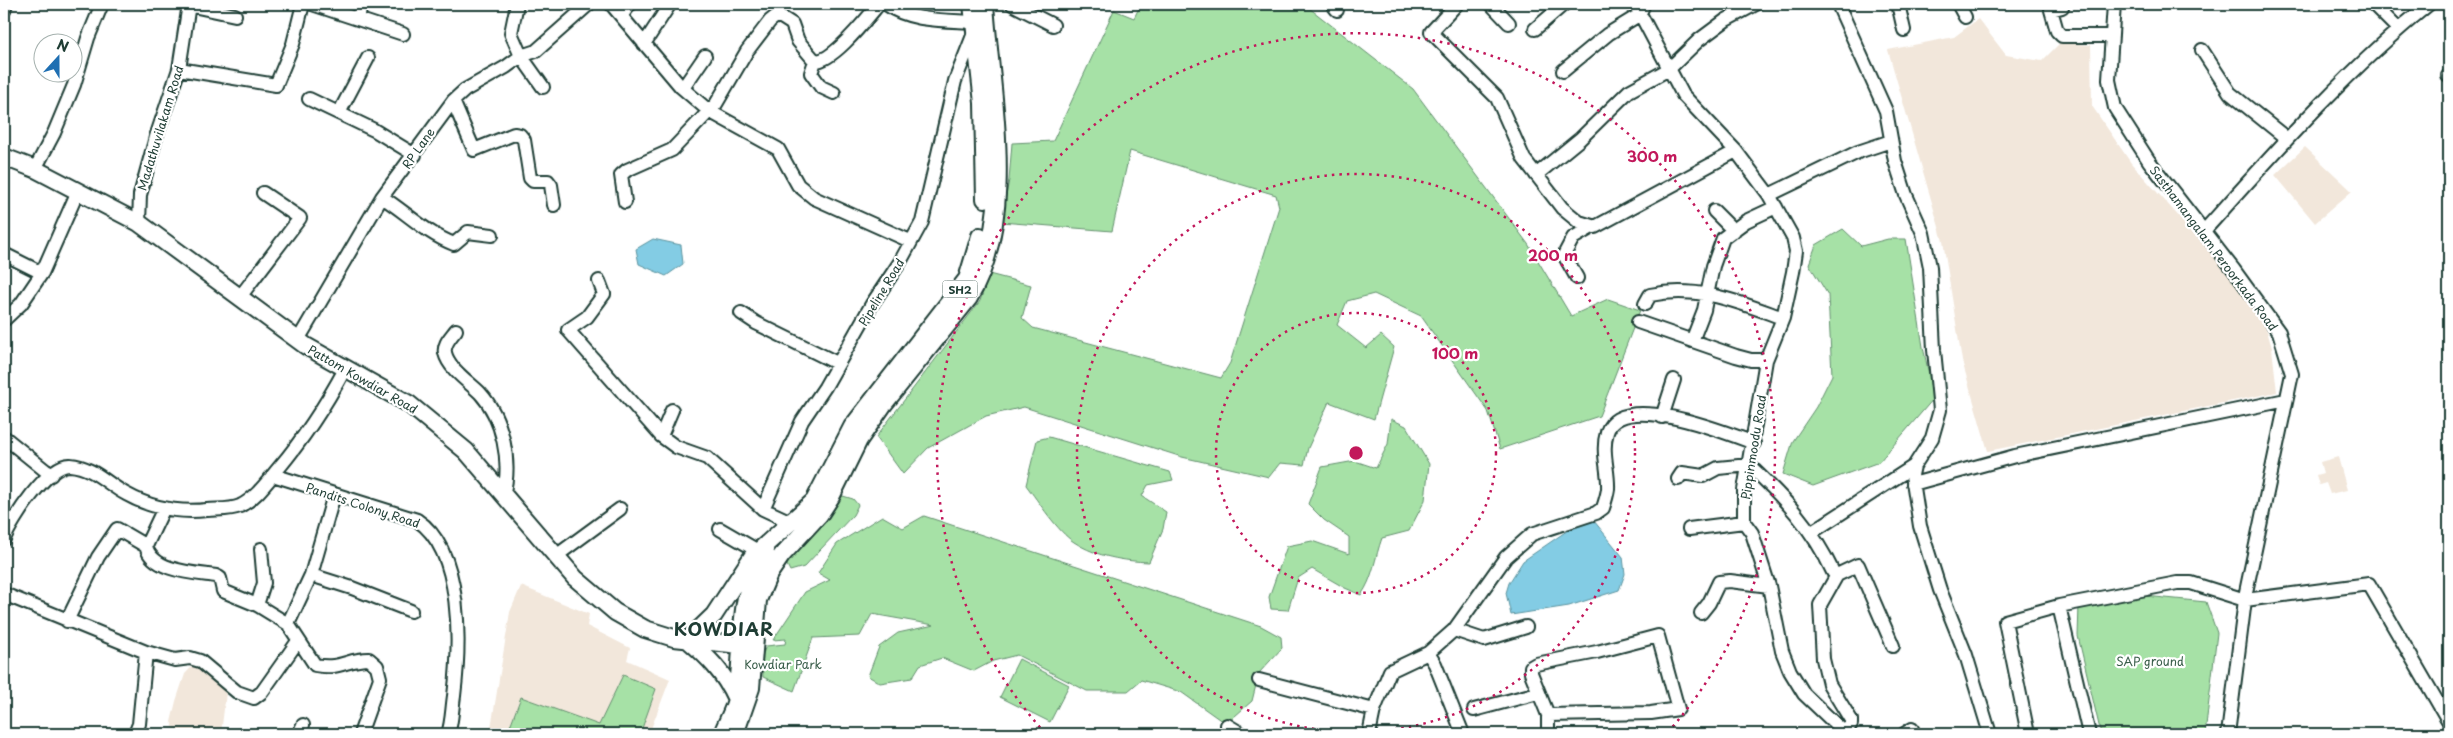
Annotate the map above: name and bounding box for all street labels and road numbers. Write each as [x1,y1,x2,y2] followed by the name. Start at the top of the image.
[132,63,188,193] street label: Madathuvilakam Road
[397,124,439,172] street label: RP Lane
[2146,162,2282,335] street label: Sasthamangalam Peroorkada Road
[854,255,908,329] street label: Pipeline Road
[942,280,978,298] road number: SH2
[305,340,421,418] street label: Pattom Kowdiar Road
[1736,393,1770,501] street label: Pippinmoodu Road
[304,478,422,532] street label: Pandits Colony Road

